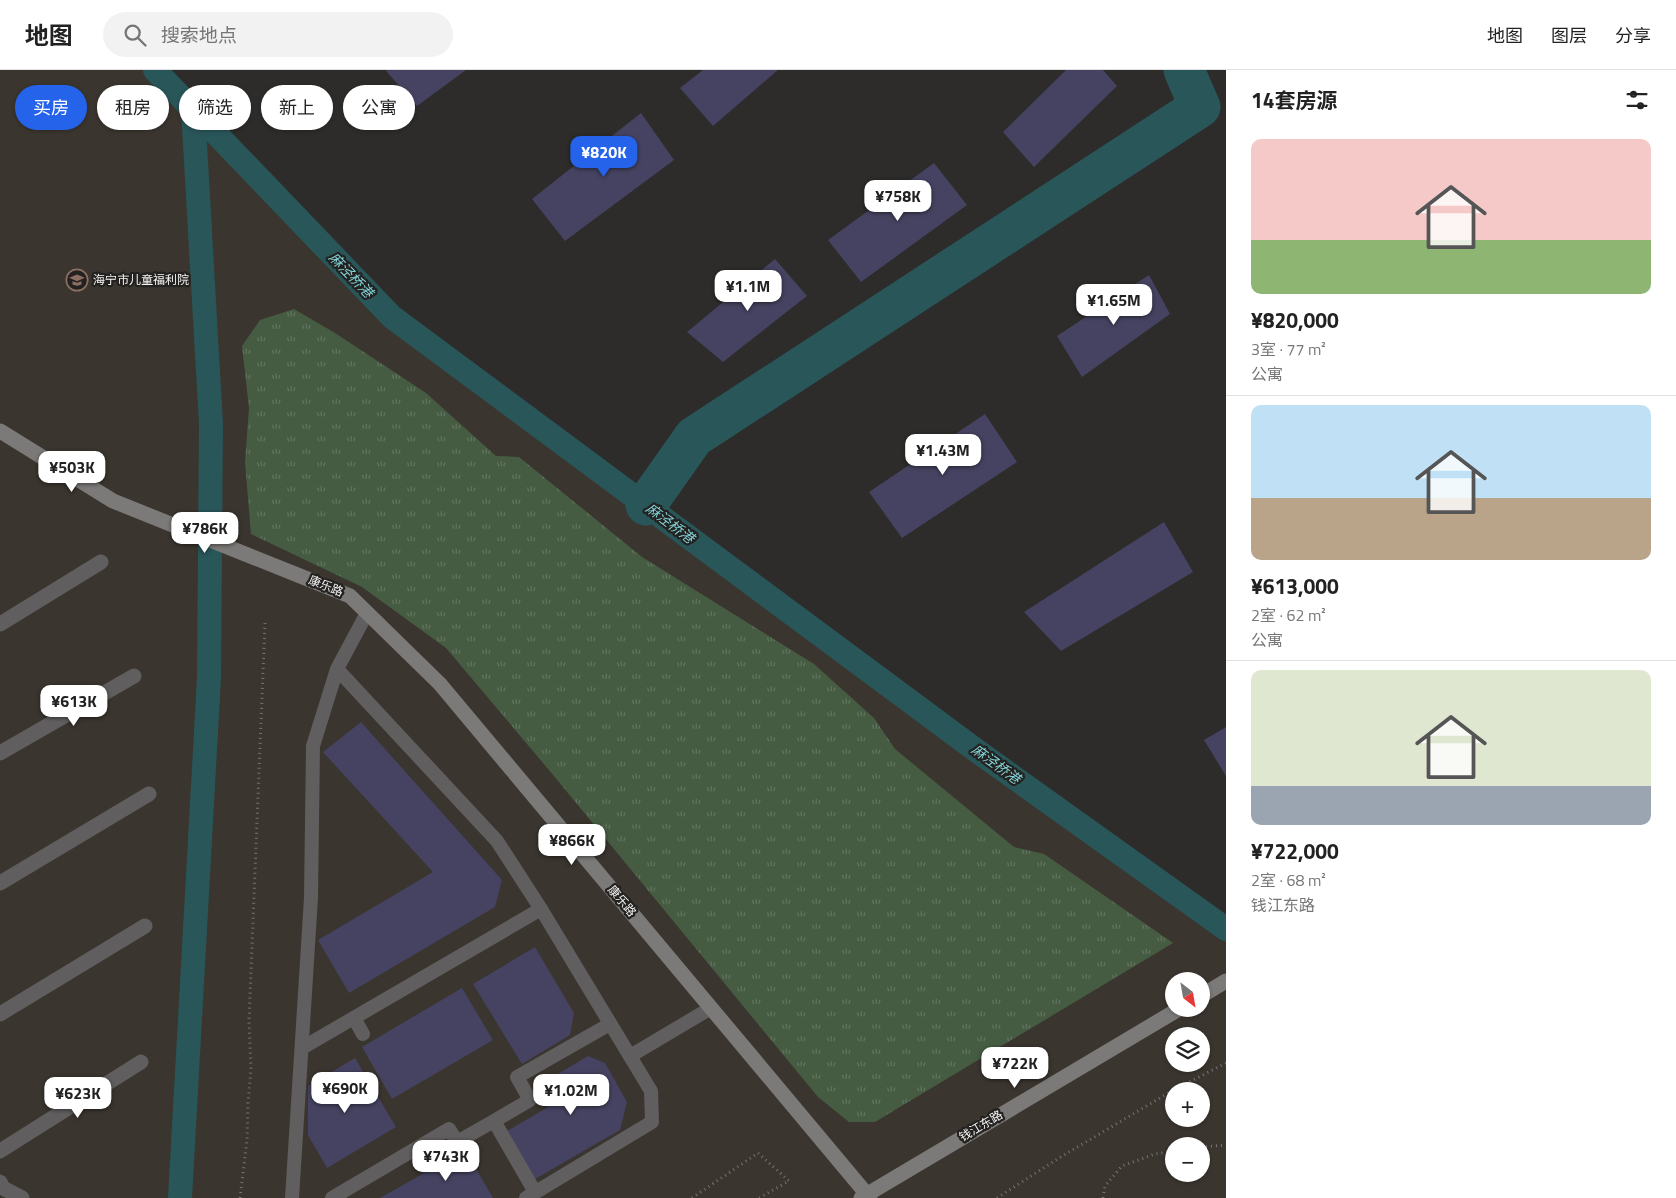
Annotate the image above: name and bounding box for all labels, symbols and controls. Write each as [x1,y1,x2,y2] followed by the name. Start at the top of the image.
[103,12,453,57] search box
[25,17,73,53] text: 地图
[161,20,237,49] text: 搜索地点
[121,21,149,49] icon: search
[1487,22,1523,49] text: 地图
[1551,22,1587,49] text: 图层
[1615,22,1651,49] text: 分享
[1251,84,1338,116] text: 14套房源
[15,85,87,130] chip: 买房
[97,85,169,130] chip: 租房
[179,85,251,130] chip: 筛选
[261,85,333,130] chip: 新上
[343,85,415,130] chip: 公寓
[1623,86,1651,114] icon: filters
[569,136,639,178] pin: ¥820K
[581,140,627,164] text: ¥820K
[1406,172,1496,262] icon: home
[863,180,933,222] pin: ¥758K
[875,184,921,208] text: ¥758K
[324,247,380,304] water label: 麻泾桥港
[65,268,89,292] school or university icon: 海宁市儿童福利院
[93,270,189,289] place label: 海宁市儿童福利院
[713,270,783,312] pin: ¥1.1M
[726,274,770,298] text: ¥1.1M
[1073,284,1155,326] pin: ¥1.65M
[1087,288,1141,312] text: ¥1.65M
[1251,304,1339,336] text: ¥820,000
[1251,337,1326,361] text: 3室 · 77 m²
[1251,362,1283,386] text: 公寓
[902,434,984,476] pin: ¥1.43M
[1406,437,1496,527] icon: home
[916,438,970,462] text: ¥1.43M
[37,450,107,493] pin: ¥503K
[49,455,95,479] text: ¥503K
[642,497,701,549] water label: 麻泾桥港
[170,512,240,554] pin: ¥786K
[182,516,228,540] text: ¥786K
[306,570,346,601] street label: 康乐路
[1251,570,1339,602] text: ¥613,000
[1251,603,1326,627] text: 2室 · 62 m²
[1251,628,1283,652] text: 公寓
[39,684,109,727] pin: ¥613K
[51,689,97,713] text: ¥613K
[1406,702,1496,792] icon: home
[967,739,1027,790] water label: 麻泾桥港
[537,824,607,866] pin: ¥866K
[549,828,595,852] text: ¥866K
[1251,835,1339,867] text: ¥722,000
[1251,868,1326,892] text: 2室 · 68 m²
[604,881,641,921] street label: 康乐路
[1251,893,1315,917] text: 钱江东路
[1165,972,1210,1018] north arrow
[1165,972,1210,1182] map controls
[1165,1027,1210,1072] button: layers
[980,1046,1050,1089] pin: ¥722K
[992,1051,1038,1075] text: ¥722K
[310,1072,380,1114] pin: ¥690K
[530,1074,612,1116] pin: ¥1.02M
[43,1076,113,1119] pin: ¥623K
[322,1076,368,1100] text: ¥690K
[544,1078,598,1102] text: ¥1.02M
[55,1081,101,1105] text: ¥623K
[1165,1082,1210,1127] button: +
[955,1105,1006,1146] street label: 钱江东路
[1165,1137,1210,1182] button: −
[411,1140,481,1182] pin: ¥743K
[423,1144,469,1168] text: ¥743K

